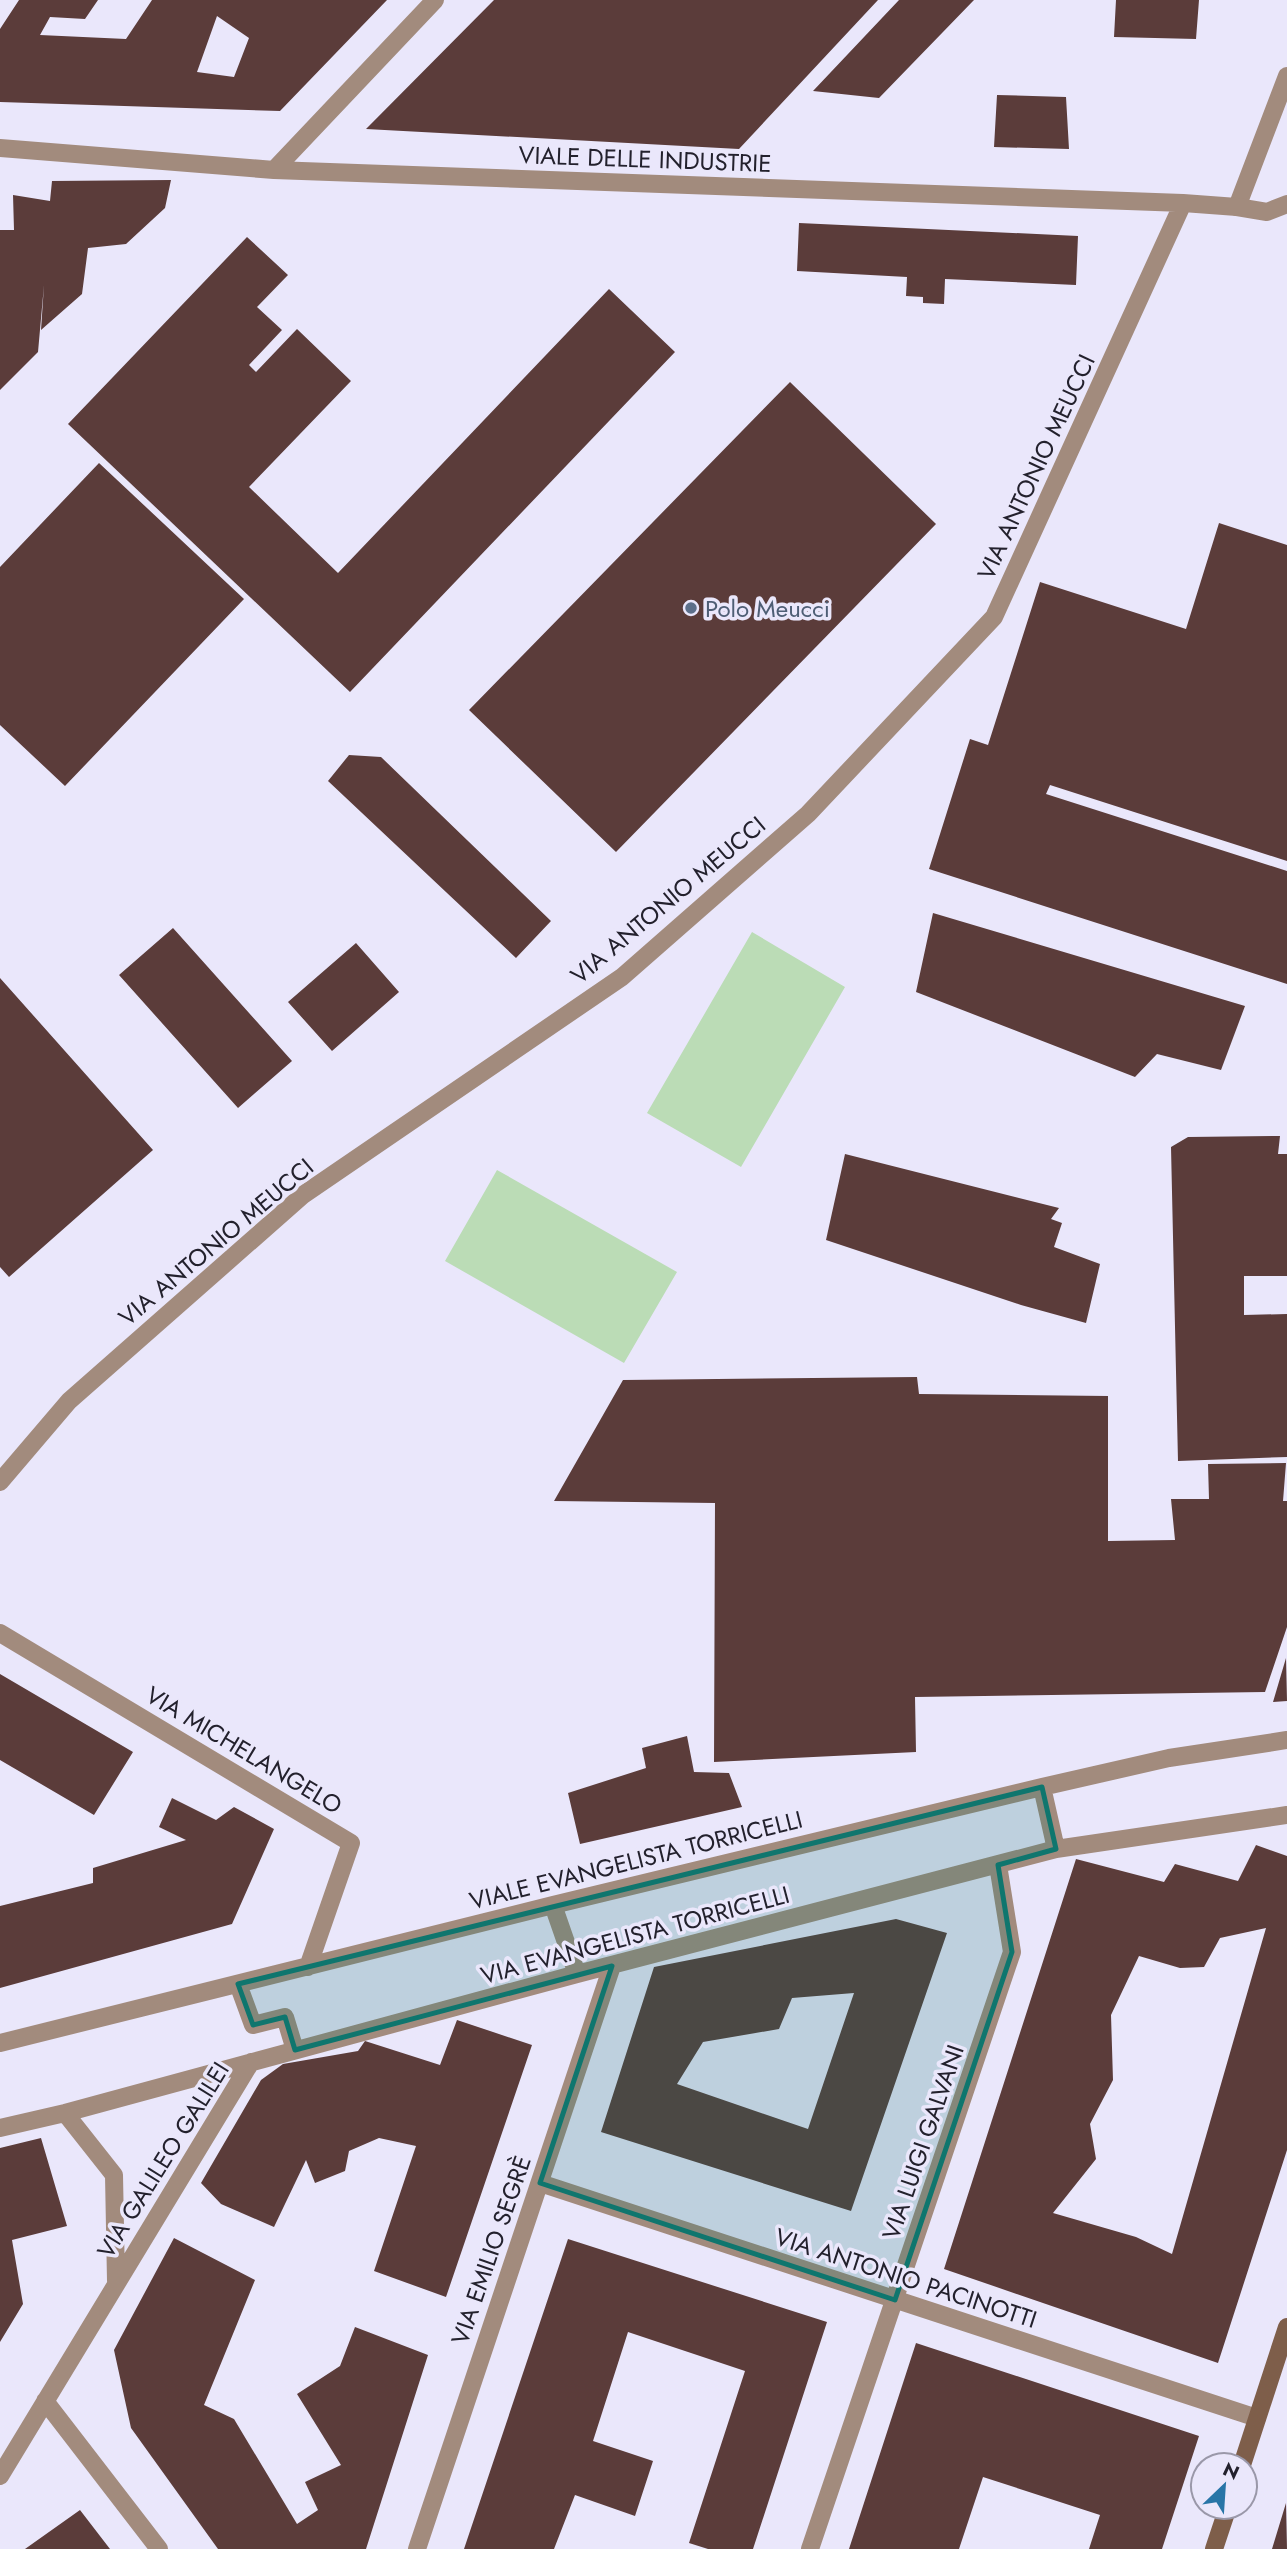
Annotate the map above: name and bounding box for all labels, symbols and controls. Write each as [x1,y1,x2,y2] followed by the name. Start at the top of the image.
[518,137,772,181] street label: VIALE DELLE INDUSTRIE
[968,348,1104,586] street label: VIA ANTONIO MEUCCI
[705,591,830,626] place label: Polo Meucci
[683,600,699,616] marker: Polo Meucci
[563,808,773,992] street label: VIA ANTONIO MEUCCI
[111,1150,321,1334] street label: VIA ANTONIO MEUCCI
[139,1677,349,1823] street label: VIA MICHELANGELO
[466,1802,806,1918] street label: VIALE EVANGELISTA TORRICELLI
[477,1877,793,1993] street label: VIA EVANGELISTA TORRICELLI
[873,2040,973,2244] street label: VIA LUIGI GALVANI
[88,2055,238,2265] street label: VIA GALILEO GALILEI
[442,2151,540,2349] street label: VIA EMILIO SEGRÈ
[771,2219,1041,2337] street label: VIA ANTONIO PACINOTTI
[1189,2451,1259,2521] north arrow
[1218,2456,1244,2486] text: N

